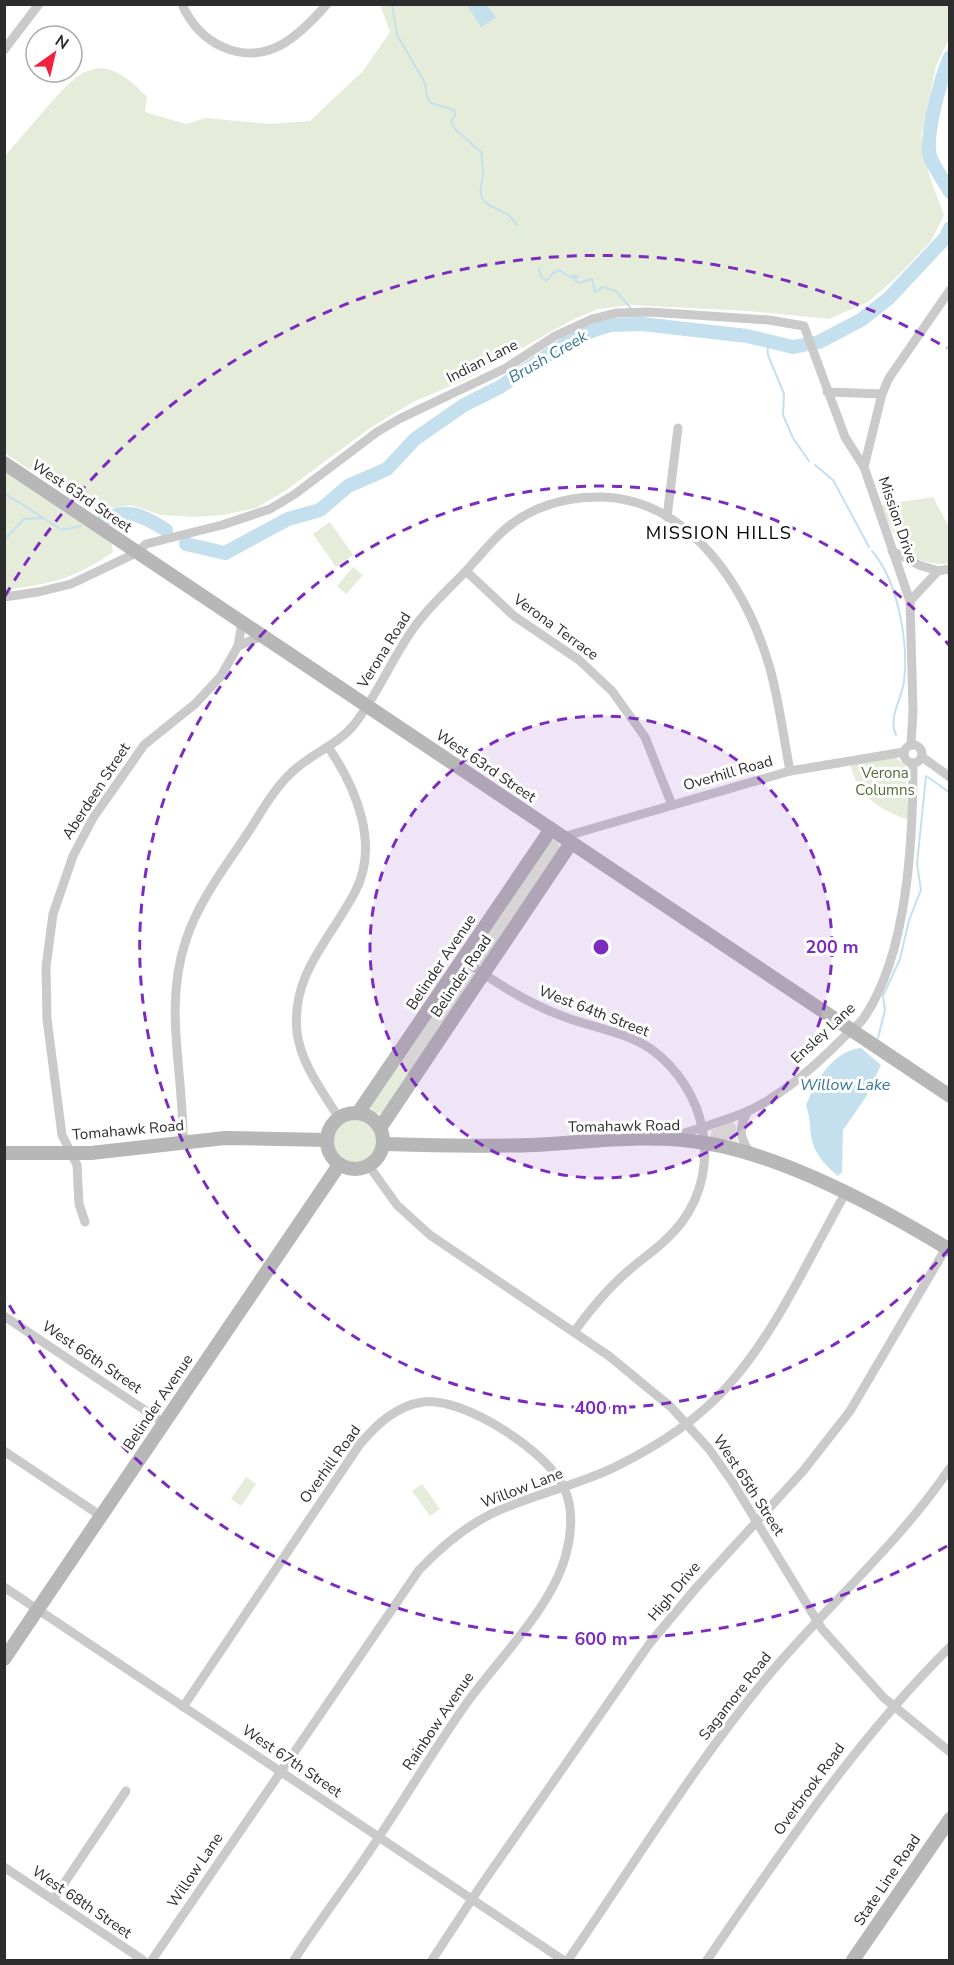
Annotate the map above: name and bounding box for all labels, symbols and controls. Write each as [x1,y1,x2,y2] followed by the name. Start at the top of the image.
[24,24,84,84] north arrow
[51,30,73,55] text: N
[504,325,592,388] water label: Brush Creek
[443,334,521,388] street label: Indian Lane
[28,455,137,537] street label: West 63rd Street
[874,474,922,566] street label: Mission Drive
[646,521,792,545] district label: MISSION HILLS
[509,589,603,665] street label: Verona Terrace
[352,608,415,693] street label: Verona Road
[432,725,541,807] street label: West 63rd Street
[57,738,135,843] street label: Aberdeen Street
[681,751,775,795] street label: Overhill Road
[855,763,915,800] park label: Verona Columns
[402,910,480,1014] street label: Belinder Avenue
[426,931,496,1021] street label: Belinder Road
[805,935,859,959] text: 200 m
[591,937,611,957] centre of rings
[536,981,653,1041] street label: West 64th Street
[787,998,859,1068] street label: Ensley Lane
[800,1074,891,1096] water label: Willow Lake
[71,1115,185,1145] street label: Tomahawk Road
[568,1115,680,1137] street label: Tomahawk Road
[38,1316,146,1398] street label: West 66th Street
[119,1350,197,1454] street label: Belinder Avenue
[574,1396,628,1420] text: 400 m
[295,1421,365,1507] street label: Overhill Road
[709,1431,789,1540] street label: West 65th Street
[478,1463,566,1513] street label: Willow Lane
[643,1557,705,1625] street label: High Drive
[574,1627,628,1651] text: 600 m
[694,1648,776,1744] street label: Sagamore Road
[398,1668,478,1774] street label: Rainbow Avenue
[238,1720,346,1802] street label: West 67th Street
[769,1739,849,1839] street label: Overbrook Road
[163,1829,227,1911] street label: Willow Lane
[849,1830,925,1930] street label: State Line Road
[28,1861,136,1943] street label: West 68th Street

